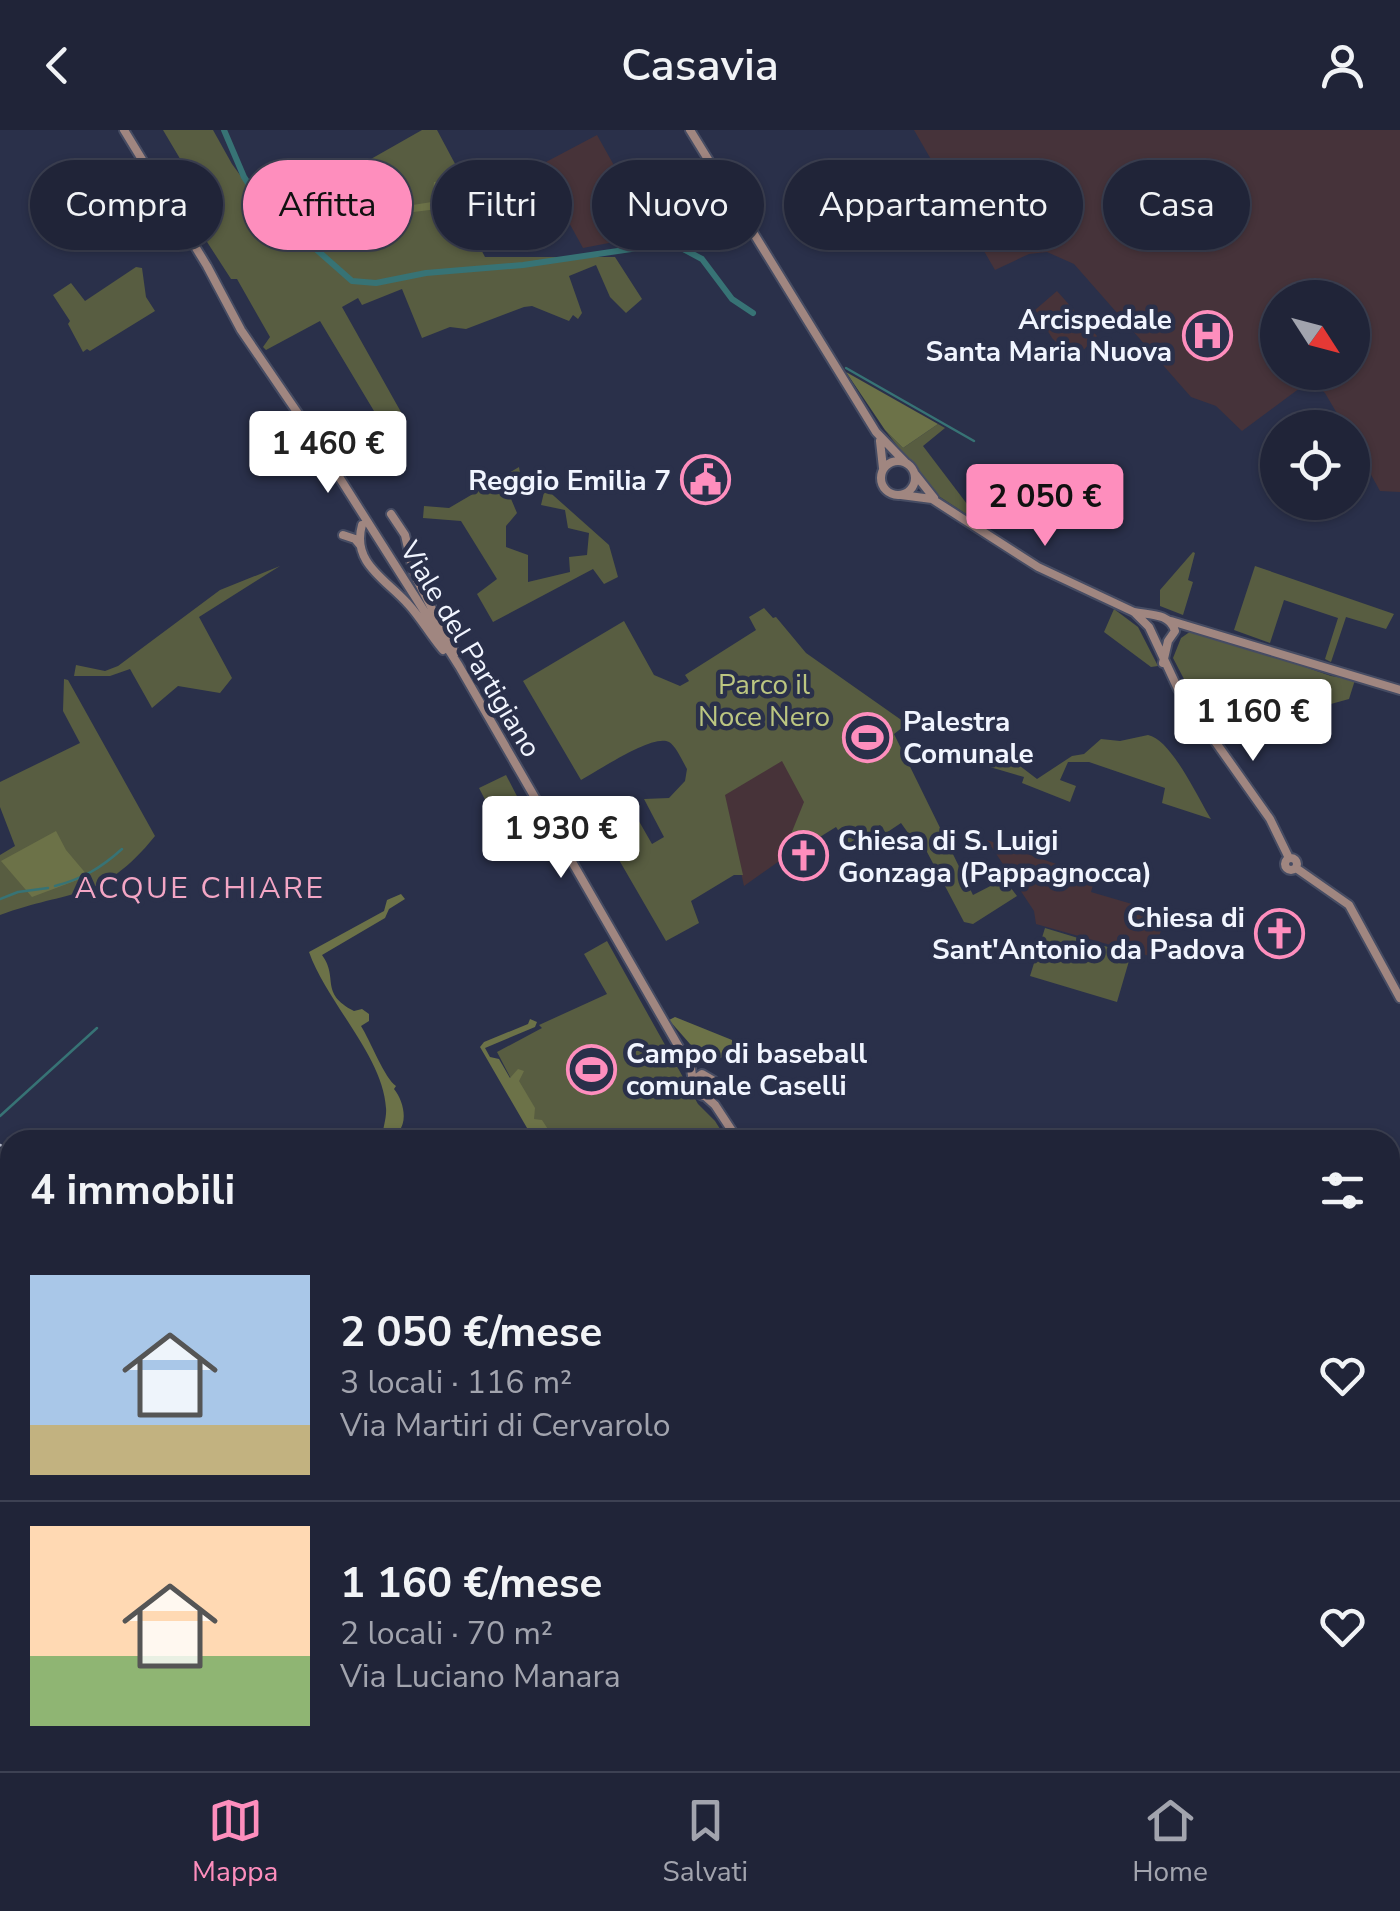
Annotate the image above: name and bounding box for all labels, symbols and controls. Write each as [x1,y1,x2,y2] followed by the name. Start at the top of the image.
[621,35,779,96] text: Casavia
[30,38,85,93] icon: back
[1315,38,1370,93] icon: person
[30,160,223,250] chip: Compra
[243,160,412,250] chip: Affitta
[432,160,572,250] chip: Filtri
[592,160,764,250] chip: Nuovo
[784,160,1083,250] chip: Appartamento
[1103,160,1250,250] chip: Casa
[1260,280,1370,390] north arrow
[1260,280,1370,520] map controls
[926,301,1172,371] place label: Arcispedale Santa Maria Nuova
[1181,309,1233,361] hospital icon: Arcispedale Santa Maria Nuova
[1260,410,1370,520] button: locate
[236,411,420,496] pin: 1 460 €
[271,422,385,465] text: 1 460 €
[680,454,732,506] public building icon: Reggio Emilia 7
[468,462,671,500] place label: Reggio Emilia 7
[953,464,1137,549] pin: 2 050 €
[988,475,1102,518] text: 2 050 €
[390,534,550,765] street label: Viale del Partigiano
[698,666,830,736] park label: Parco il Noce Nero
[1161,679,1345,764] pin: 1 160 €
[1196,690,1310,733] text: 1 160 €
[903,703,1034,773] place label: Palestra Comunale
[842,711,894,763] sports icon: Palestra Comunale
[469,796,653,881] pin: 1 930 €
[504,807,618,850] text: 1 930 €
[838,822,1152,892] place label: Chiesa di S. Luigi Gonzaga (Pappagnocca)
[777,830,829,882] church icon: Chiesa di S. Luigi Gonzaga (Pappagnocca)
[74,868,326,909] district label: ACQUE CHIARE
[932,899,1245,969] place label: Chiesa di Sant'Antonio da Padova
[1254,907,1306,959] church icon: Chiesa di Sant'Antonio da Padova
[626,1035,867,1105] place label: Campo di baseball comunale Caselli
[565,1043,617,1095] sports icon: Campo di baseball comunale Caselli
[30,1162,235,1219] text: 4 immobili
[1315,1163,1370,1218] icon: filters
[340,1304,602,1361] text: 2 050 €/mese
[110,1315,230,1435] icon: home
[1315,1348,1370,1403] icon: heart
[340,1361,572,1404] text: 3 locali · 116 m²
[340,1404,670,1447] text: Via Martiri di Cervarolo
[340,1555,602,1612] text: 1 160 €/mese
[110,1566,230,1686] icon: home
[1315,1599,1370,1654] icon: heart
[340,1612,553,1655] text: 2 locali · 70 m²
[340,1655,621,1698] text: Via Luciano Manara
[192,1793,278,1891] tab: Mappa
[663,1793,748,1891] tab: Salvati
[1132,1793,1208,1891] tab: Home

